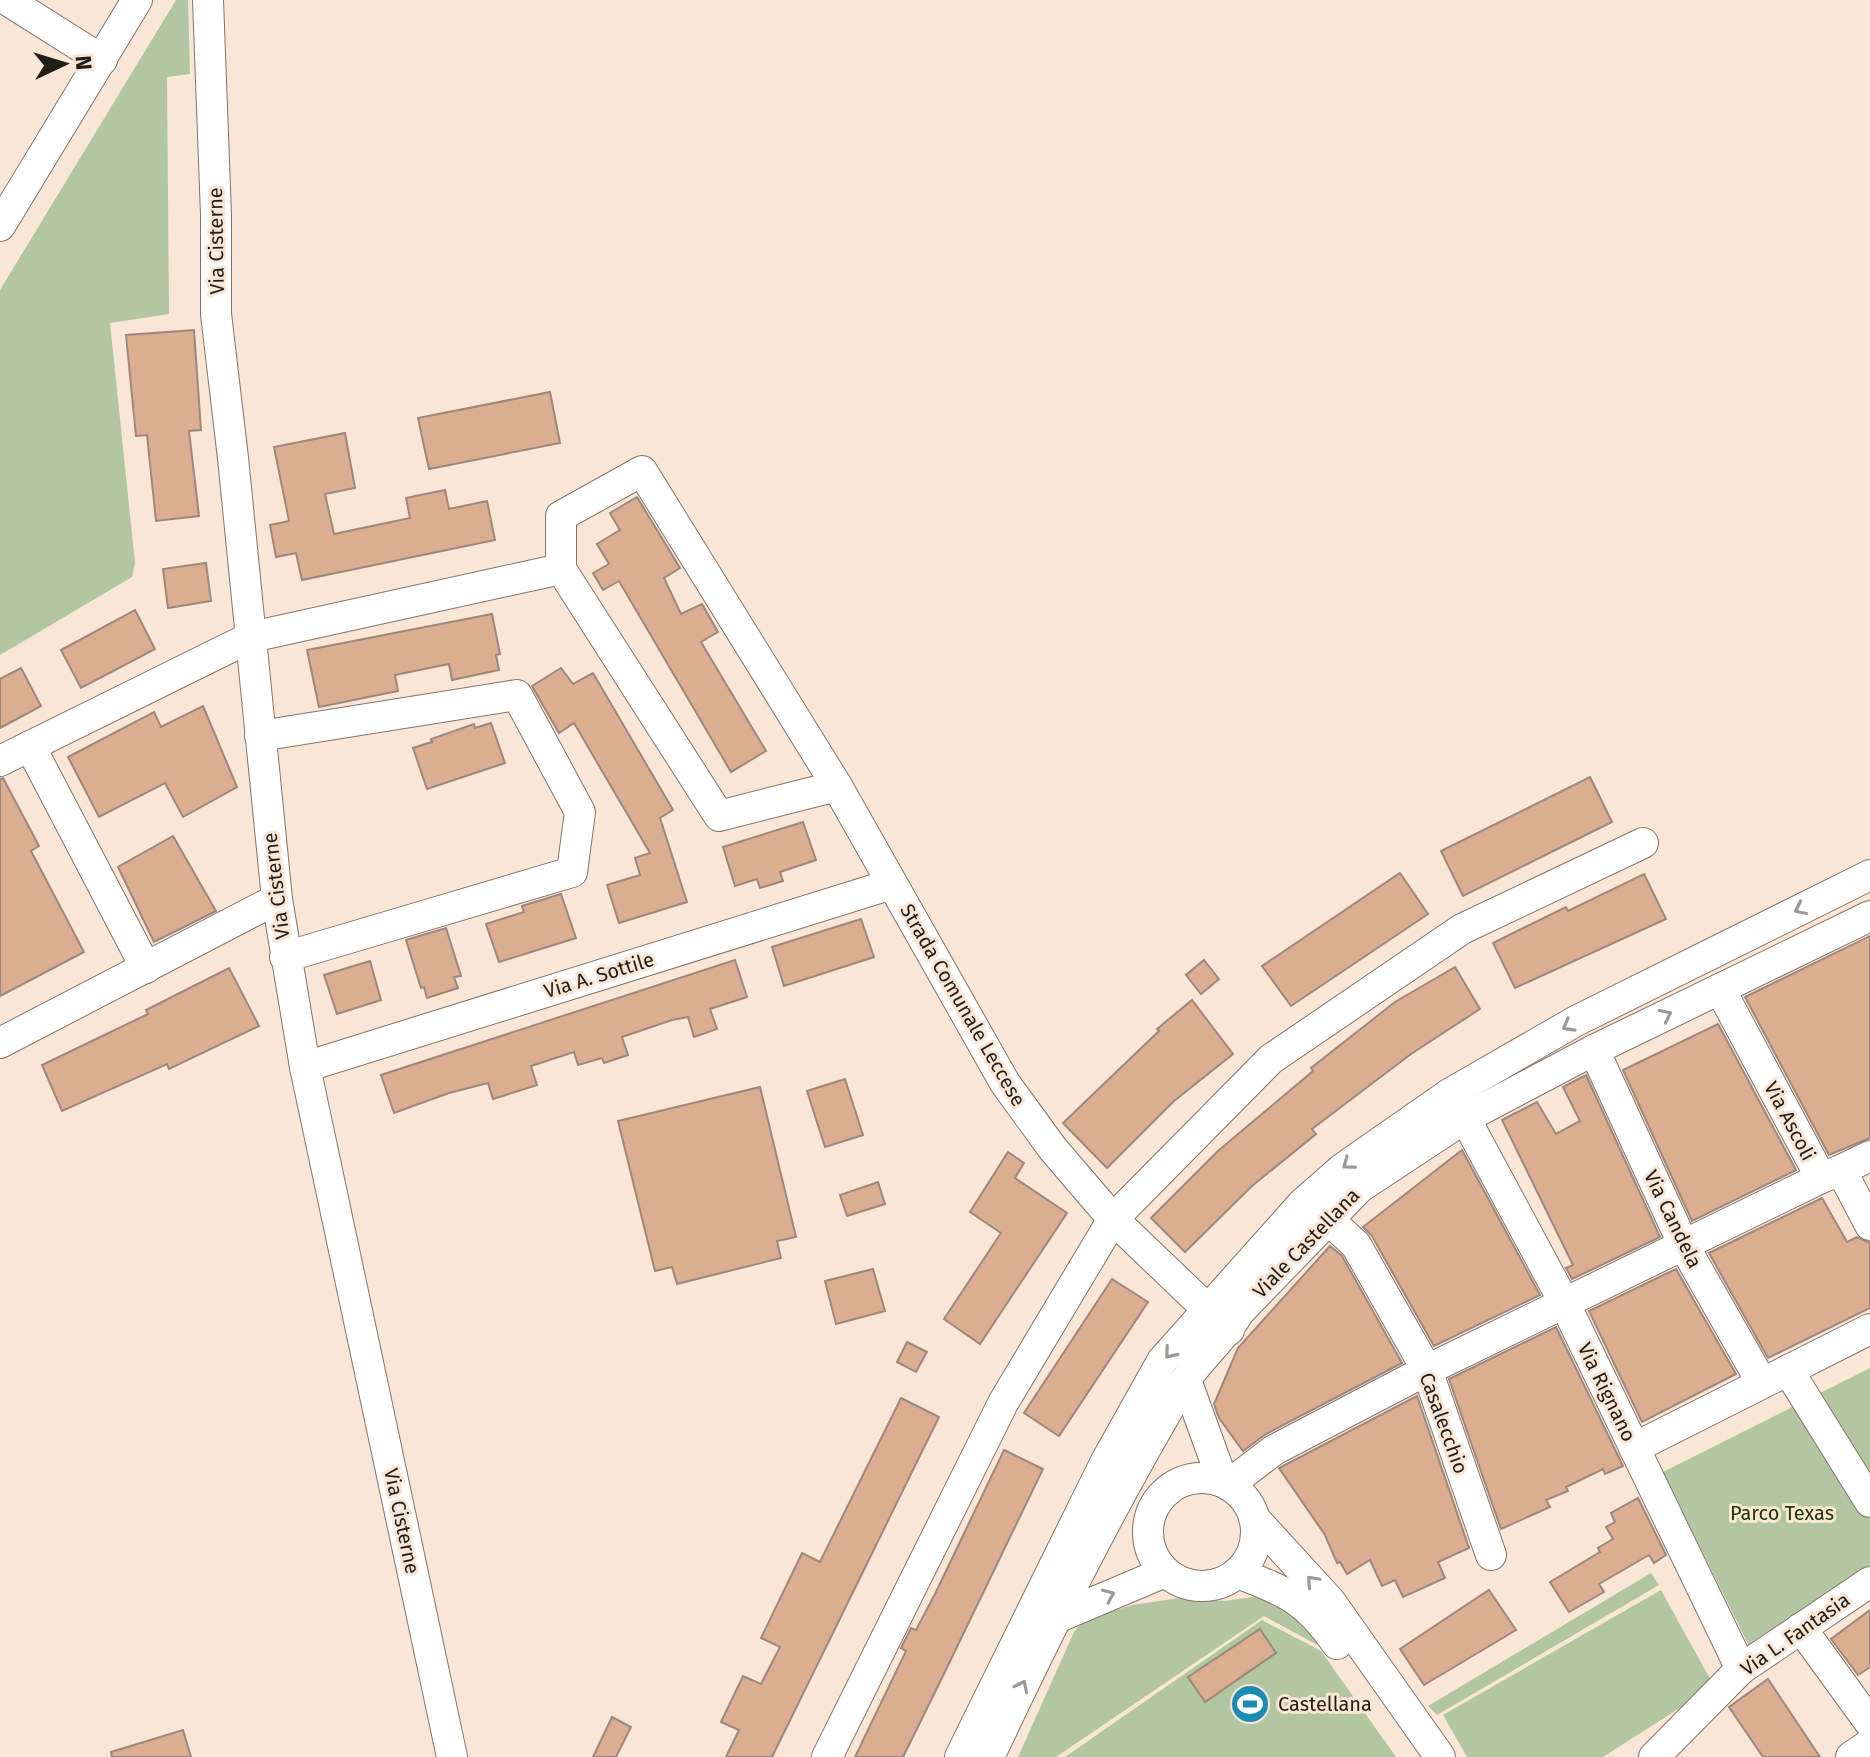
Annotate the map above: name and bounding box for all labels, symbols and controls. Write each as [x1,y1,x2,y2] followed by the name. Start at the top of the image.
[24,24,104,104] north arrow
[69,54,97,71] text: N
[203,187,229,295] street label: Via Cisterne
[258,831,294,941] street label: Via Cisterne
[1793,899,1808,915] one-way arrow
[895,900,1031,1110] street label: Strada Comunale Leccese
[541,947,657,1003] street label: Via A. Sottile
[1658,1009,1673,1025] one-way arrow
[1562,1016,1576,1032] one-way arrow
[1759,1077,1821,1165] street label: Via Ascoli
[1342,1155,1357,1169] one-way arrow
[1639,1166,1707,1272] street label: Via Candela
[1248,1183,1364,1303] street label: Viale Castellana
[1573,1339,1641,1445] street label: Via Rignano
[1165,1344,1180,1358] one-way arrow
[1415,1369,1473,1477] street label: Casalecchio
[379,1466,425,1576] street label: Via Cisterne
[1730,1501,1834,1525] park label: Parco Texas
[1307,1576,1321,1590] one-way arrow
[1101,1588,1115,1604] one-way arrow
[1736,1588,1854,1680] street label: Via L. Fantasia
[1012,1680,1028,1695] one-way arrow
[1229,1683,1271,1725] sports icon: Castellana
[1278,1692,1372,1716] place label: Castellana

